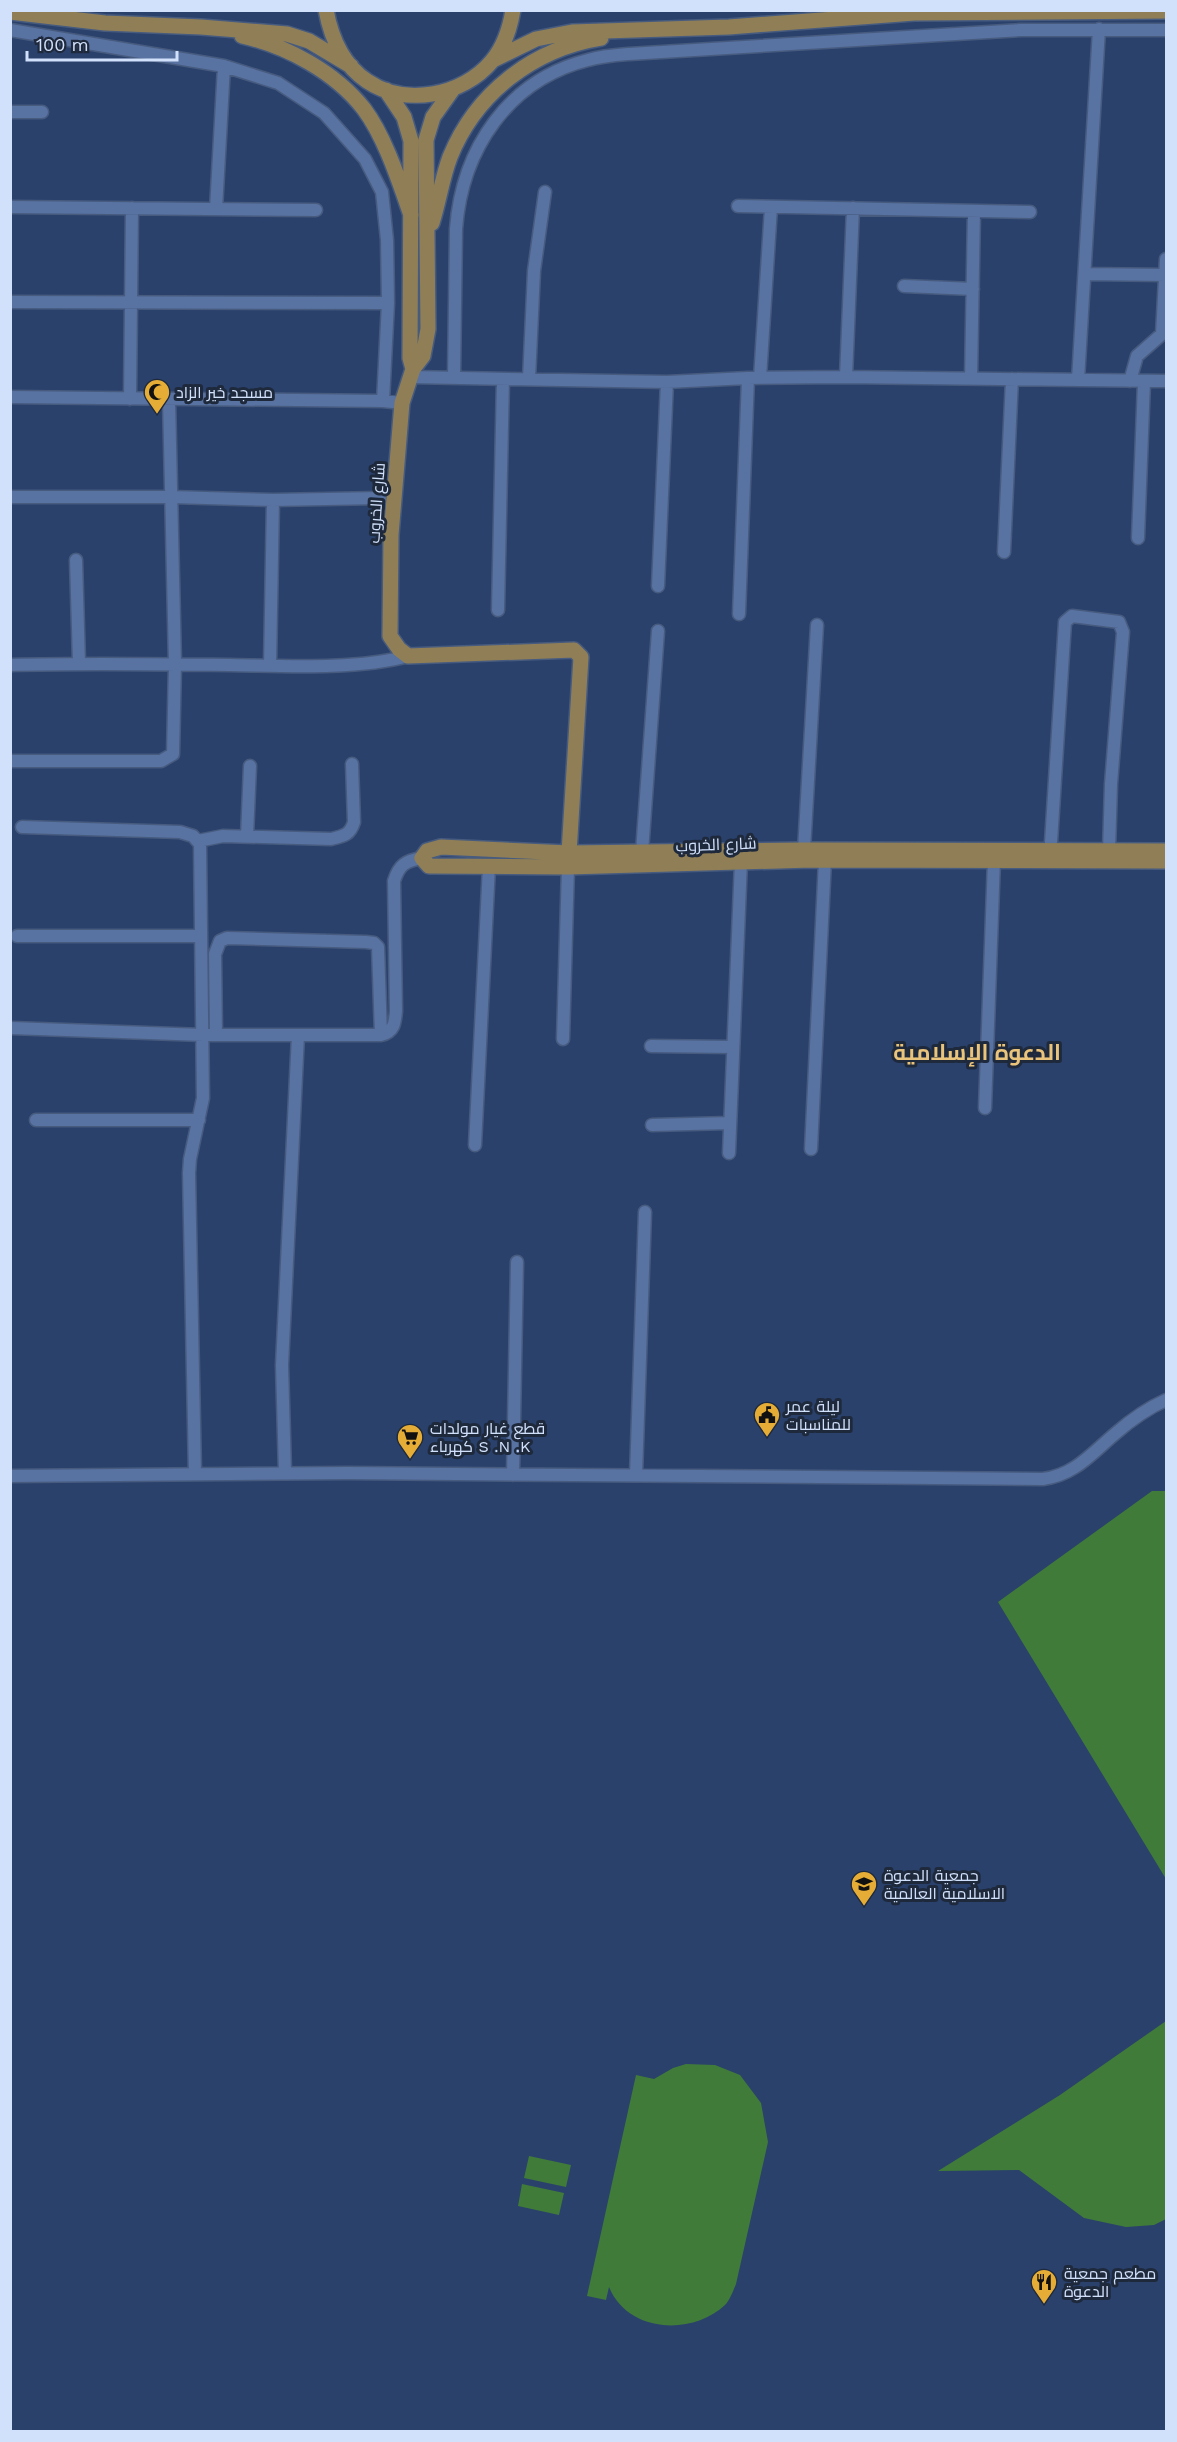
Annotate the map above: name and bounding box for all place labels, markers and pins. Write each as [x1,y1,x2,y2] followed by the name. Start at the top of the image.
[142,377,172,415] mosque icon: مسجد خير الزاد
[176,383,273,402] place label: مسجد خير الزاد
[785,1397,851,1434] place label: ليلة عمر للمناسبات
[752,1400,782,1438] public building icon: ليلة عمر للمناسبات
[430,1419,545,1457] place label: قطع غيار مولدات كهرباء S .N .K
[395,1422,425,1460] supermarket icon: قطع غيار مولدات كهرباء S .N .K
[884,1866,1005,1903] place label: جمعية الدعوة الاسلامية العالمية
[849,1869,879,1907] school or university icon: جمعية الدعوة الاسلامية العالمية
[1064,2264,1156,2301] place label: مطعم جمعية الدعوة
[1029,2267,1059,2305] restaurant icon: مطعم جمعية الدعوة

